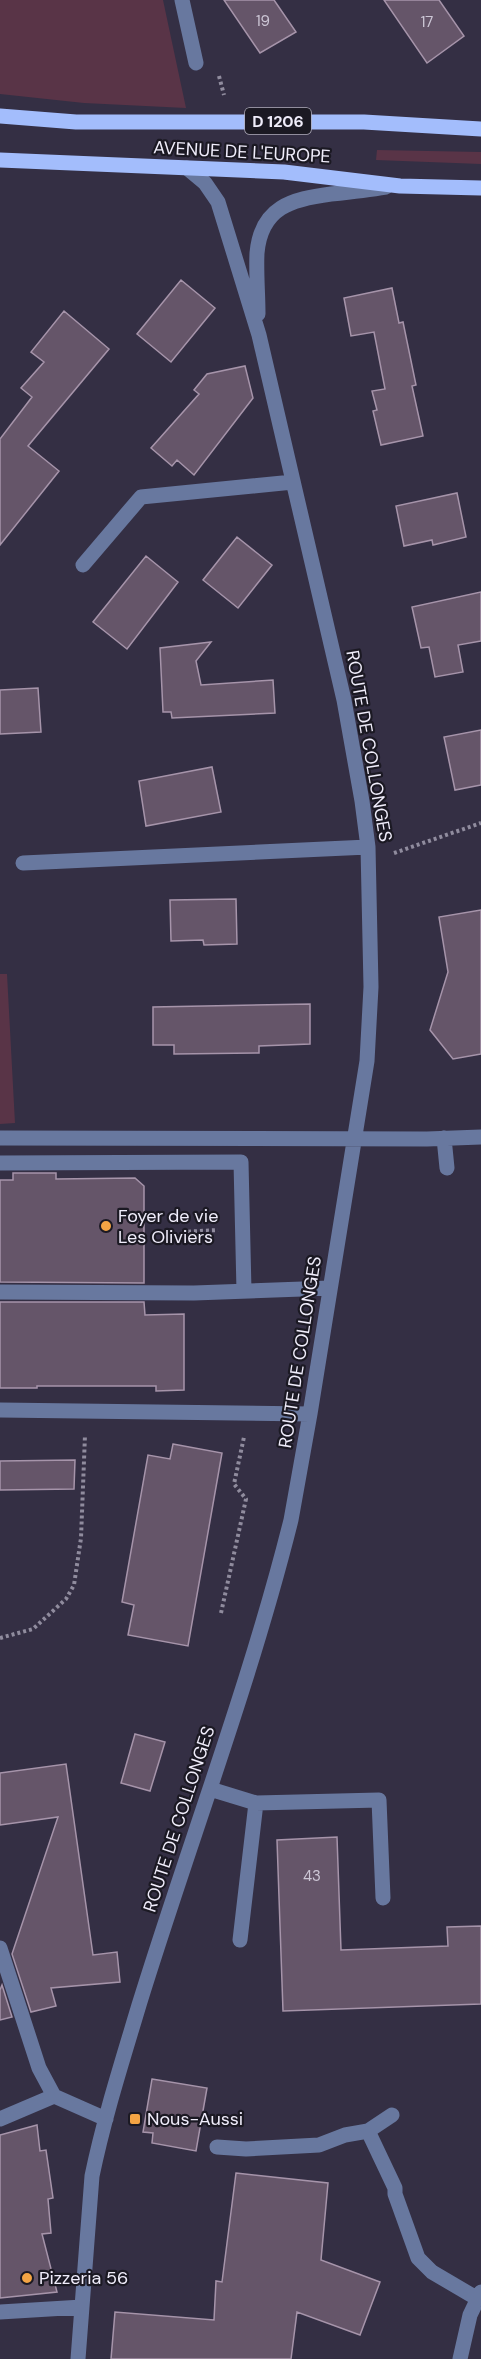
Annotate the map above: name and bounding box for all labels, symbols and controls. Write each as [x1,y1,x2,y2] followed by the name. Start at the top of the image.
[256,11,270,31] house number: 19
[421,12,433,32] house number: 17
[245,108,311,134] road number: D 1206
[153,135,331,169] street label: AVENUE DE L'EUROPE
[340,648,398,844] street label: ROUTE DE COLLONGES
[118,1204,218,1249] place label: Foyer de vie Les Oliviers
[99,1219,113,1233] marker: Foyer de vie Les Oliviers
[273,1254,327,1450] street label: ROUTE DE COLLONGES
[138,1723,220,1915] street label: ROUTE DE COLLONGES
[303,1866,321,1886] house number: 43
[147,2107,243,2131] place label: Nous-Aussi
[128,2112,142,2126] marker: Nous-Aussi
[39,2266,128,2290] place label: Pizzeria 56
[20,2271,34,2285] marker: Pizzeria 56

